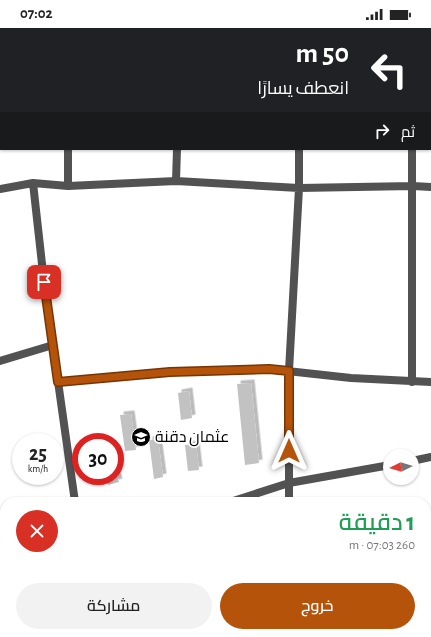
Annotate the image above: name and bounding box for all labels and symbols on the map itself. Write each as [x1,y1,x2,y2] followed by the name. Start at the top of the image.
[27,265,61,299] pin
[130,426,152,448] school or university icon: عثمان دقنة
[155,428,229,447] place label: عثمان دقنة
[268,430,310,472] position arrow
[72,433,124,485] speed limit sign: 30
[383,449,419,485] north arrow

